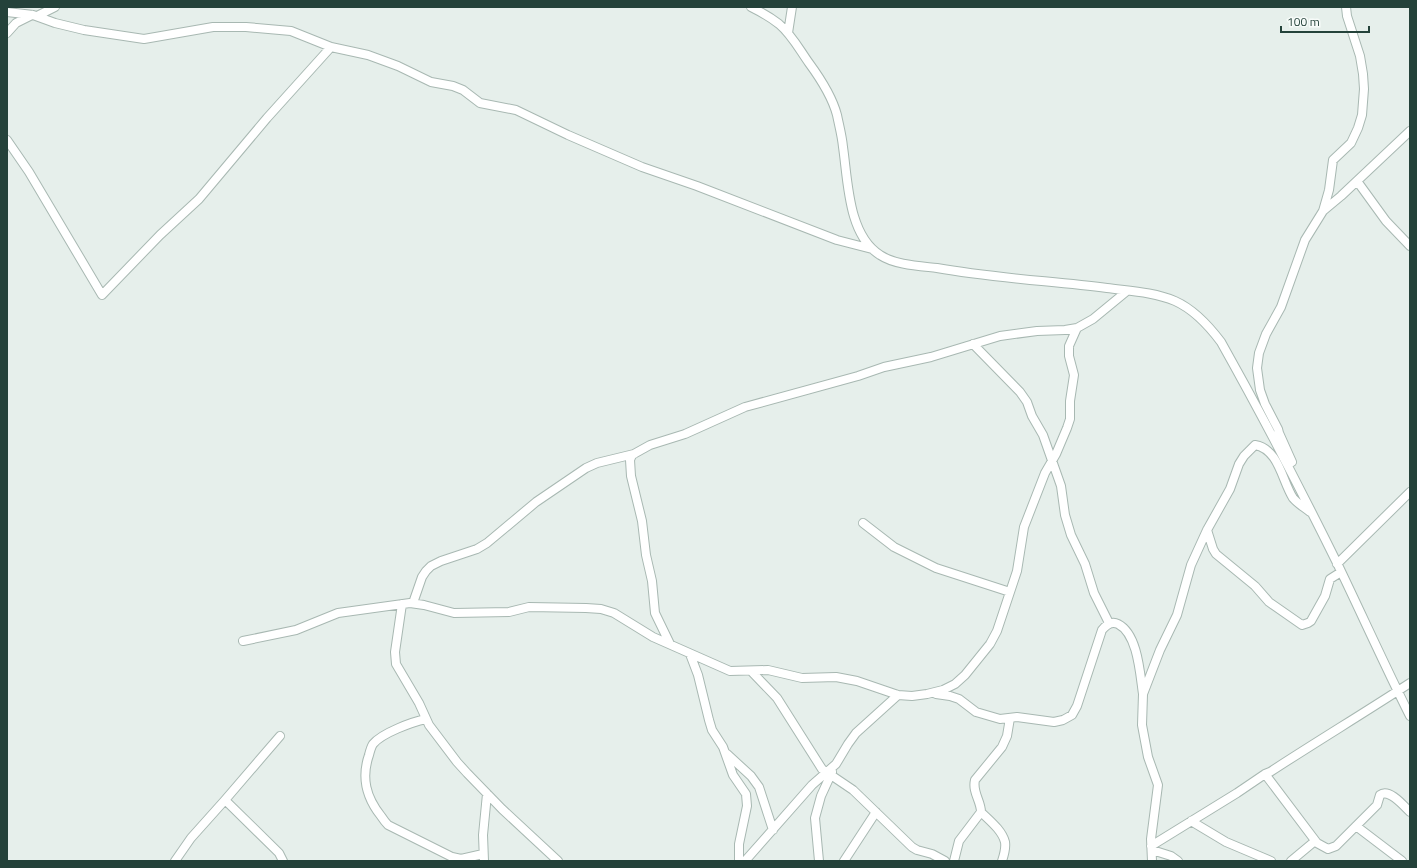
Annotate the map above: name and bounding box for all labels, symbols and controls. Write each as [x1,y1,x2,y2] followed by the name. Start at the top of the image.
[1281,8,1369,34] scale bar
[1287,12,1320,31] text: 100 m

